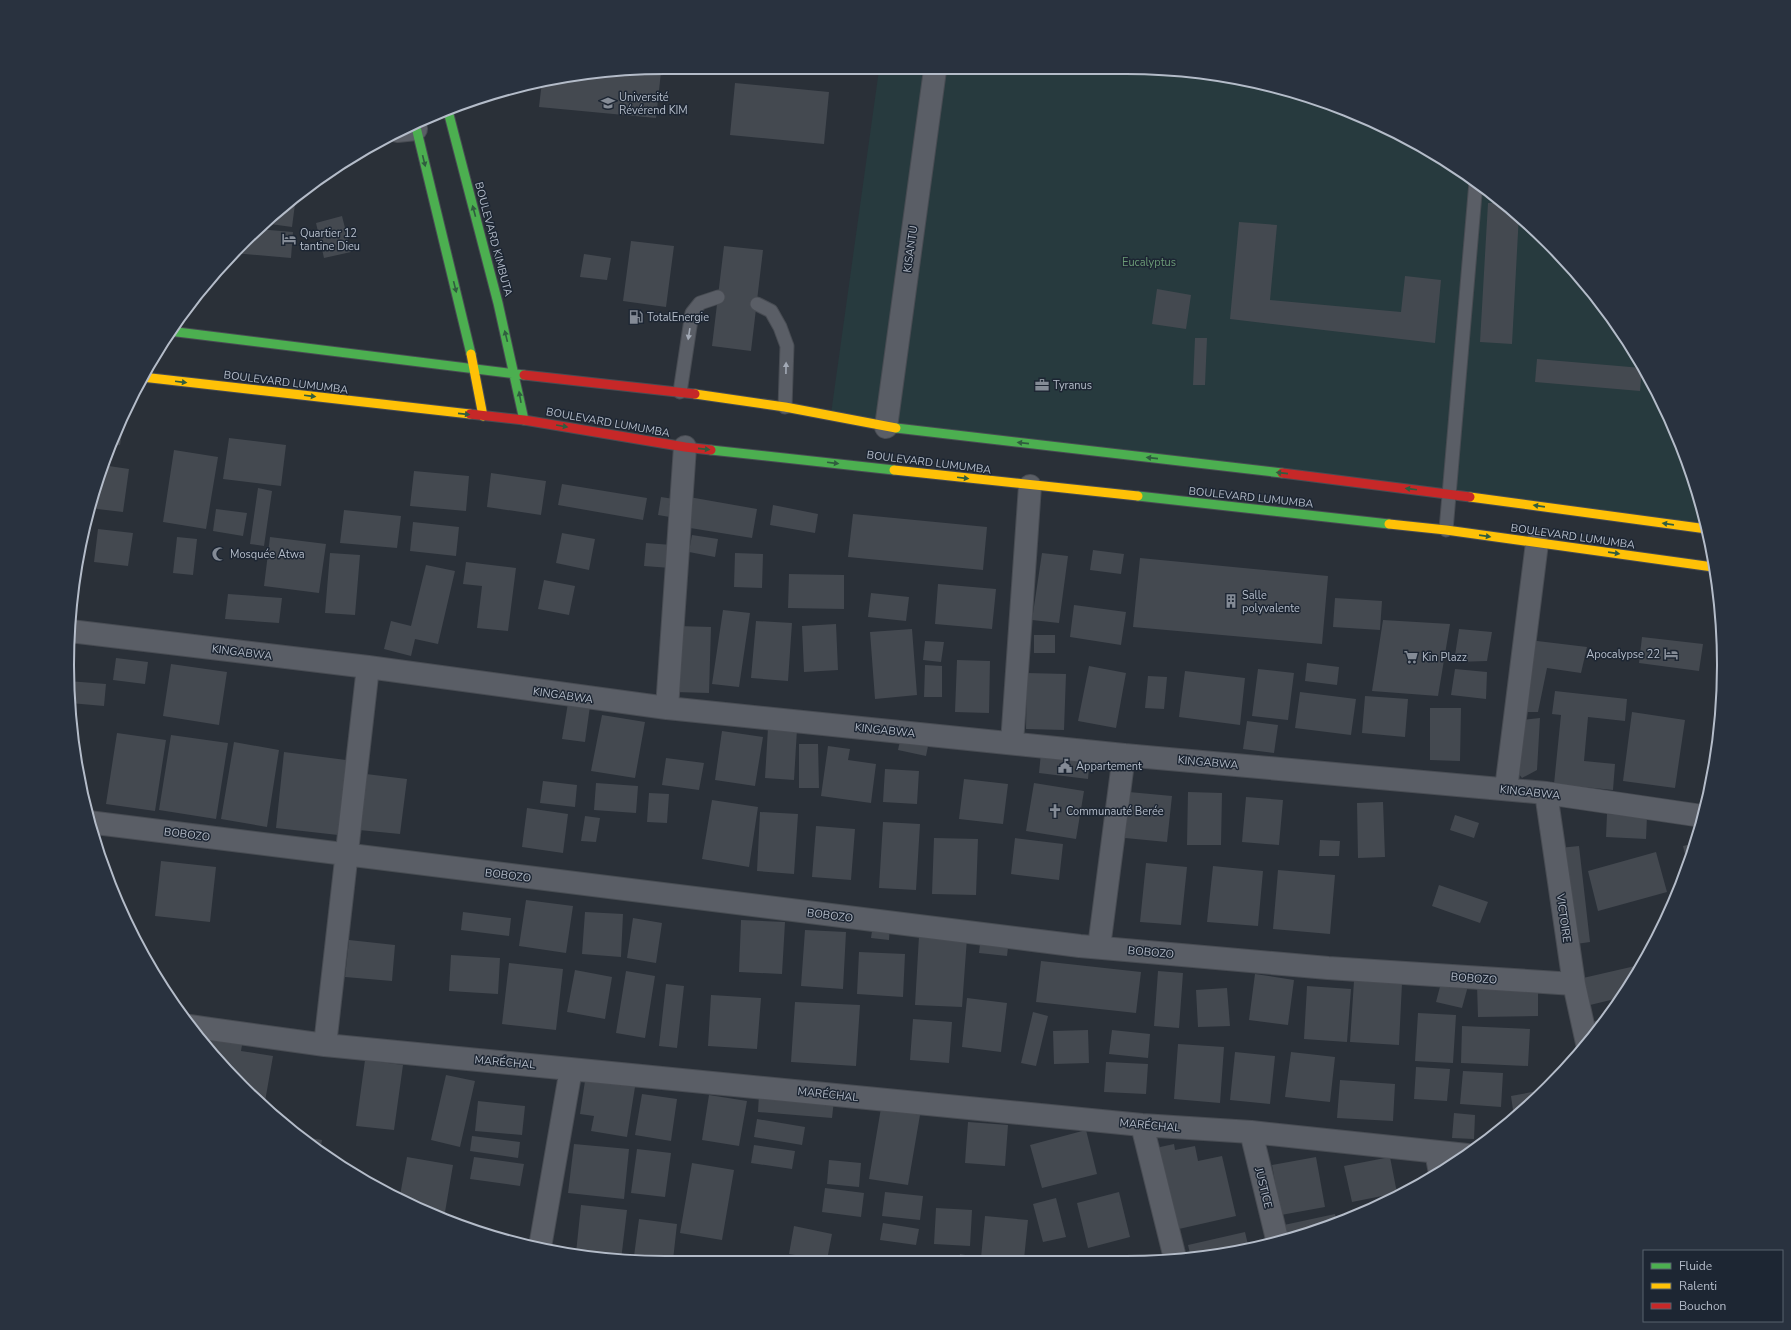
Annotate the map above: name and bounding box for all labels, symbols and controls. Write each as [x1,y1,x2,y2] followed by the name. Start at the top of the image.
[619,90,688,118] place label: Université Révérend KIM
[600,95,616,111] school or university icon: Université Révérend KIM
[422,155,428,167] one-way arrow
[471,180,516,298] street label: BOULEVARD KIMBUTA
[471,204,477,216] one-way arrow
[900,225,921,274] street label: KISANTU
[300,226,360,254] place label: Quartier 12 tantine Dieu
[281,231,297,247] hotel icon: Quartier 12 tantine Dieu
[1122,255,1176,270] park label: Eucalyptus
[453,281,459,294] one-way arrow
[628,309,644,325] fuel station icon: TotalEnergie
[647,310,709,325] place label: TotalEnergie
[686,328,692,341] one-way arrow
[503,330,509,343] one-way arrow
[783,361,789,374] one-way arrow
[223,367,349,398] street label: BOULEVARD LUMUMBA
[1034,377,1050,393] office icon: Tyranus
[175,378,187,385] one-way arrow
[1053,378,1092,393] place label: Tyranus
[516,391,522,403] one-way arrow
[304,393,316,400] one-way arrow
[545,404,671,441] street label: BOULEVARD LUMUMBA
[458,411,470,417] one-way arrow
[556,424,568,430] one-way arrow
[1017,440,1029,446] one-way arrow
[698,446,710,452] one-way arrow
[866,447,992,478] street label: BOULEVARD LUMUMBA
[1146,455,1158,461] one-way arrow
[827,460,839,466] one-way arrow
[1276,469,1288,476] one-way arrow
[957,475,969,481] one-way arrow
[1188,483,1314,512] street label: BOULEVARD LUMUMBA
[1405,486,1417,492] one-way arrow
[1533,503,1545,509] one-way arrow
[1510,520,1636,553] street label: BOULEVARD LUMUMBA
[1662,521,1674,527] one-way arrow
[1479,532,1491,539] one-way arrow
[211,546,227,562] mosque icon: Mosquée Atwa
[230,547,305,562] place label: Mosquée Atwa
[1607,550,1620,556] one-way arrow
[1242,588,1300,616] place label: Salle polyvalente
[1223,593,1239,609] building icon: Salle polyvalente
[211,641,273,664] street label: KINGABWA
[1663,646,1679,662] hotel icon: Apocalypse 22
[1586,647,1660,662] place label: Apocalypse 22
[1403,649,1419,665] supermarket icon: Kin Plazz
[1422,650,1467,665] place label: Kin Plazz
[532,684,594,707] street label: KINGABWA
[854,720,916,741] street label: KINGABWA
[1177,752,1239,773] street label: KINGABWA
[1057,758,1073,774] public building icon: Appartement
[1076,759,1142,774] place label: Appartement
[1499,782,1561,803] street label: KINGABWA
[1047,803,1063,819] church icon: Communauté Berée
[1066,804,1164,819] place label: Communauté Berée
[163,824,211,845] street label: BOBOZO
[484,865,532,886] street label: BOBOZO
[1553,892,1574,943] street label: VICTOIRE
[806,905,854,926] street label: BOBOZO
[1127,943,1175,962] street label: BOBOZO
[1450,969,1498,988] street label: BOBOZO
[474,1051,536,1073] street label: MARÉCHAL
[797,1083,859,1105] street label: MARÉCHAL
[1119,1114,1181,1136] street label: MARÉCHAL
[1251,1165,1276,1210] street label: JUSTICE
[1643,1250,1783,1322] legend
[1679,1258,1712,1274] text: Fluide
[1679,1278,1717,1294] text: Ralenti
[1679,1298,1726,1314] text: Bouchon

